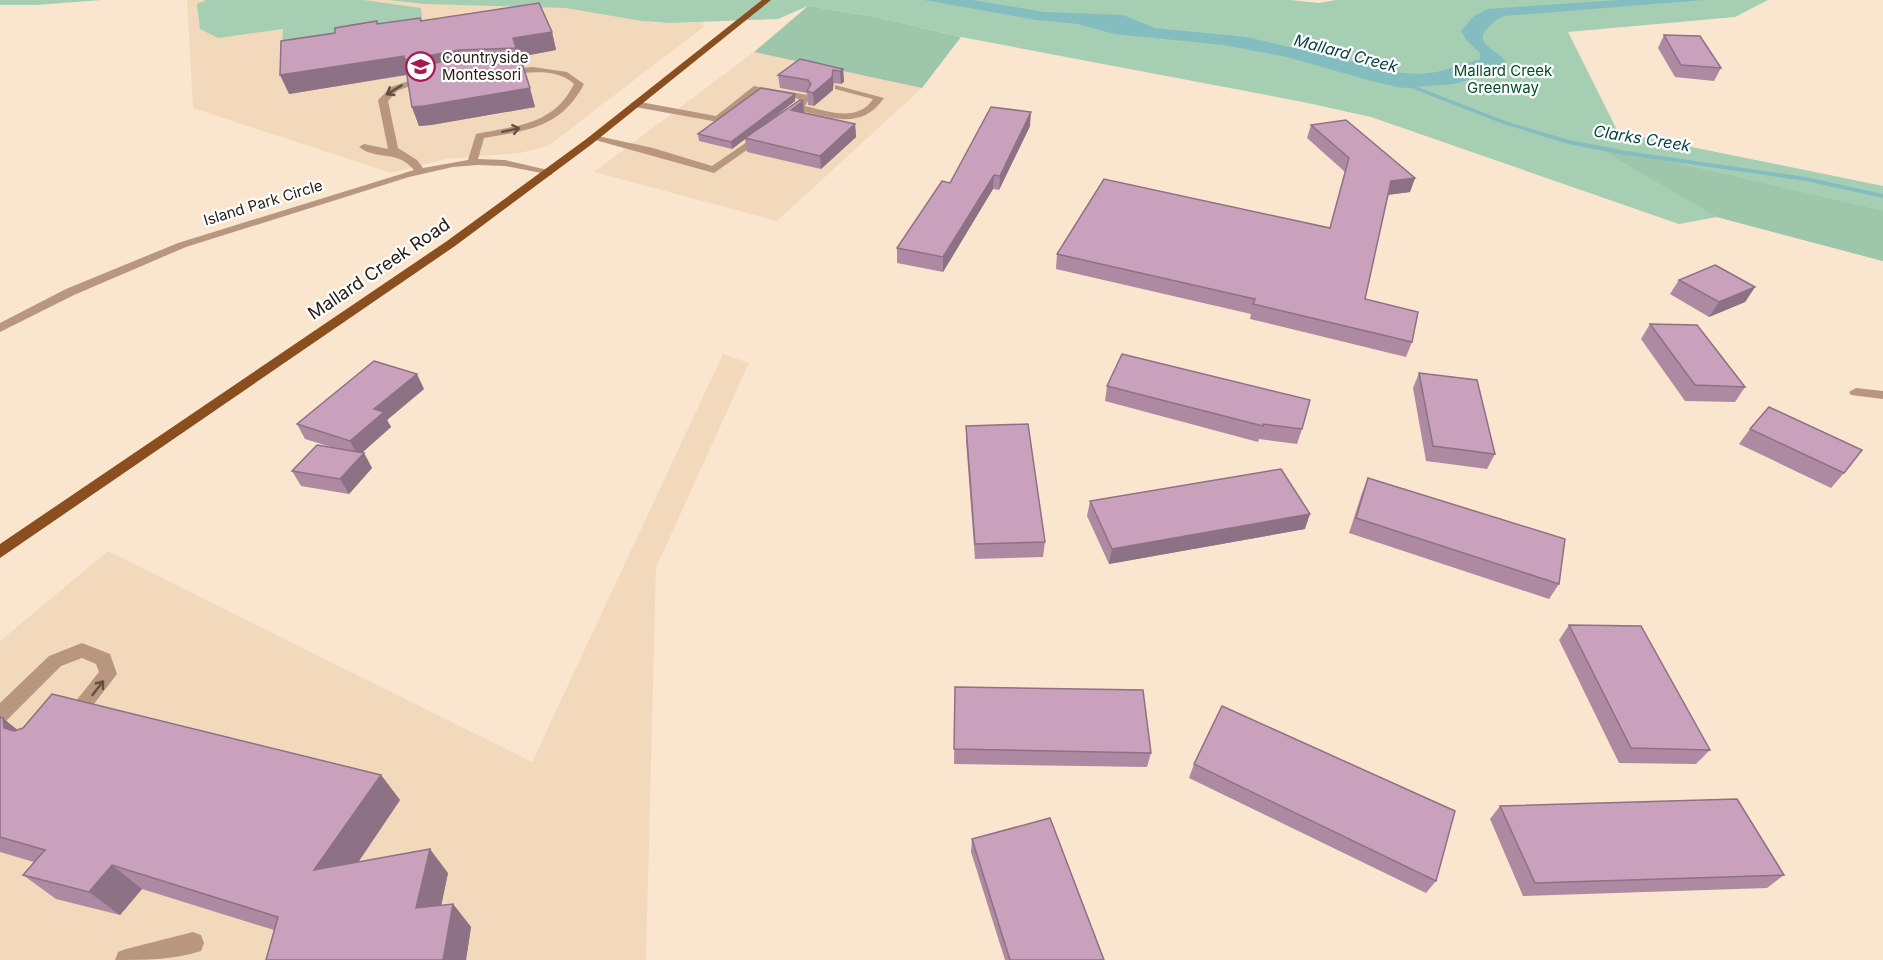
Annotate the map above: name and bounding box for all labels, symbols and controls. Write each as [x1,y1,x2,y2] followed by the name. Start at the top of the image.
[1292,30,1400,77] water label: Mallard Creek
[442,48,528,84] place label: Countryside Montessori
[405,51,437,83] school or university icon: Countryside Montessori
[1454,61,1553,97] park label: Mallard Creek Greenway
[386,84,403,96] one-way arrow
[1592,120,1692,156] water label: Clarks Creek
[500,124,520,135] one-way arrow
[201,175,325,230] street label: Island Park Circle
[304,213,454,324] street label: Mallard Creek Road
[91,680,104,696] one-way arrow

